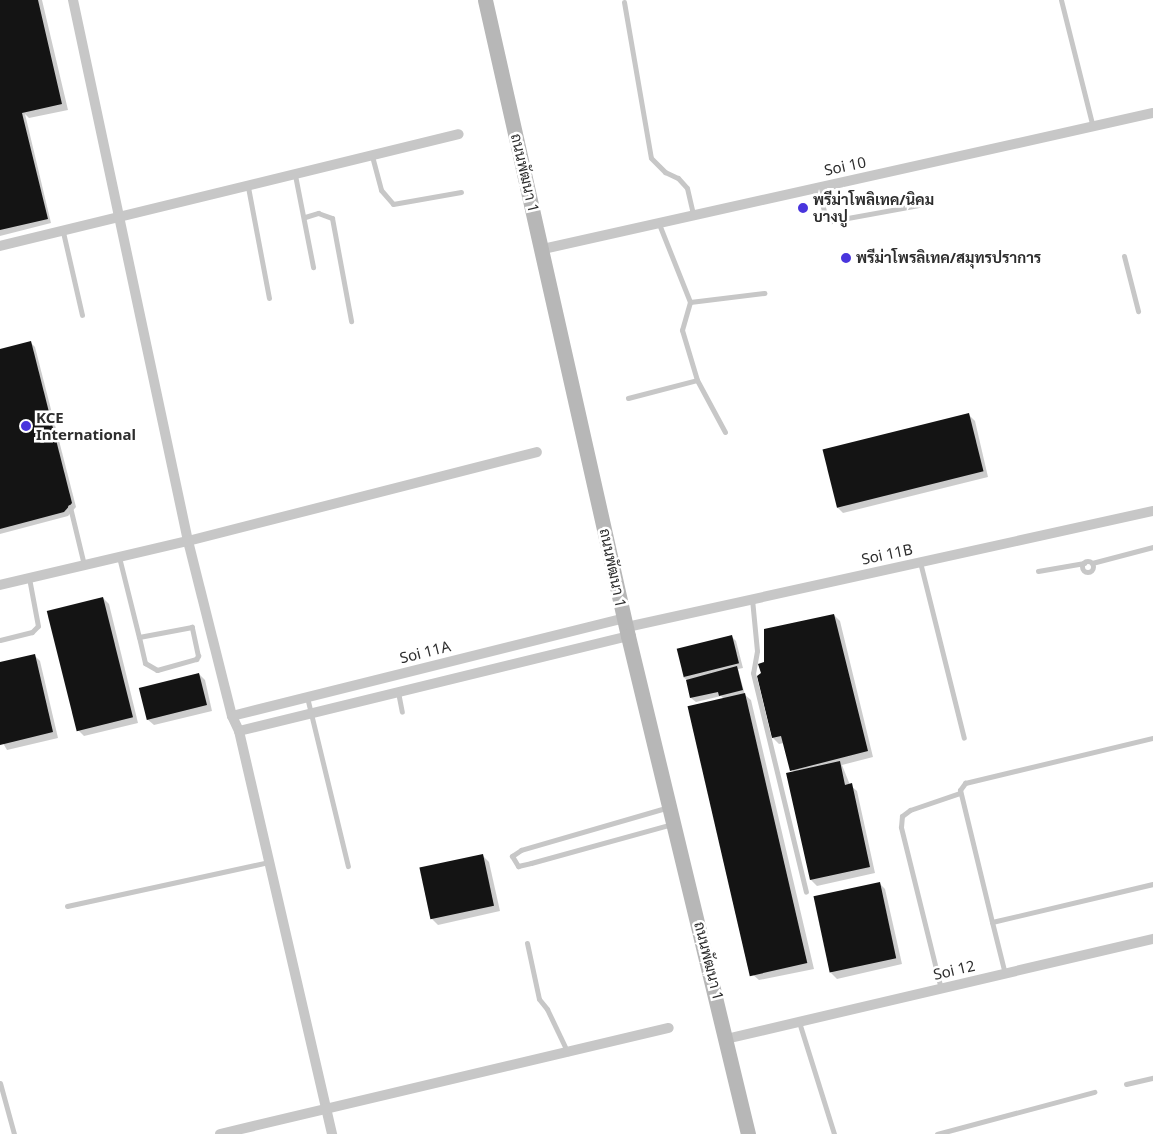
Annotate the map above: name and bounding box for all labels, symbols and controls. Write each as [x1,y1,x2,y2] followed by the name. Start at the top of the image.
[507,132,543,214] street label: ถนนพัฒนา 1
[822,153,868,179] street label: Soi 10
[813,190,934,225] place label: พรีม่าโพลิเทค/นิคม บางปู
[797,202,809,214] marker: พรีม่าโพลิเทค/นิคม บางปู
[856,249,1041,267] place label: พรีม่าโพรลิเทค/สมุทรปราการ
[840,252,852,264] marker: พรีม่าโพรลิเทค/สมุทรปราการ
[36,408,136,443] place label: KCE International
[20,420,32,432] marker: KCE International
[596,527,630,609] street label: ถนนพัฒนา 1
[860,540,914,568] street label: Soi 11B
[398,637,452,667] street label: Soi 11A
[691,920,727,1002] street label: ถนนพัฒนา 1
[931,956,977,984] street label: Soi 12

